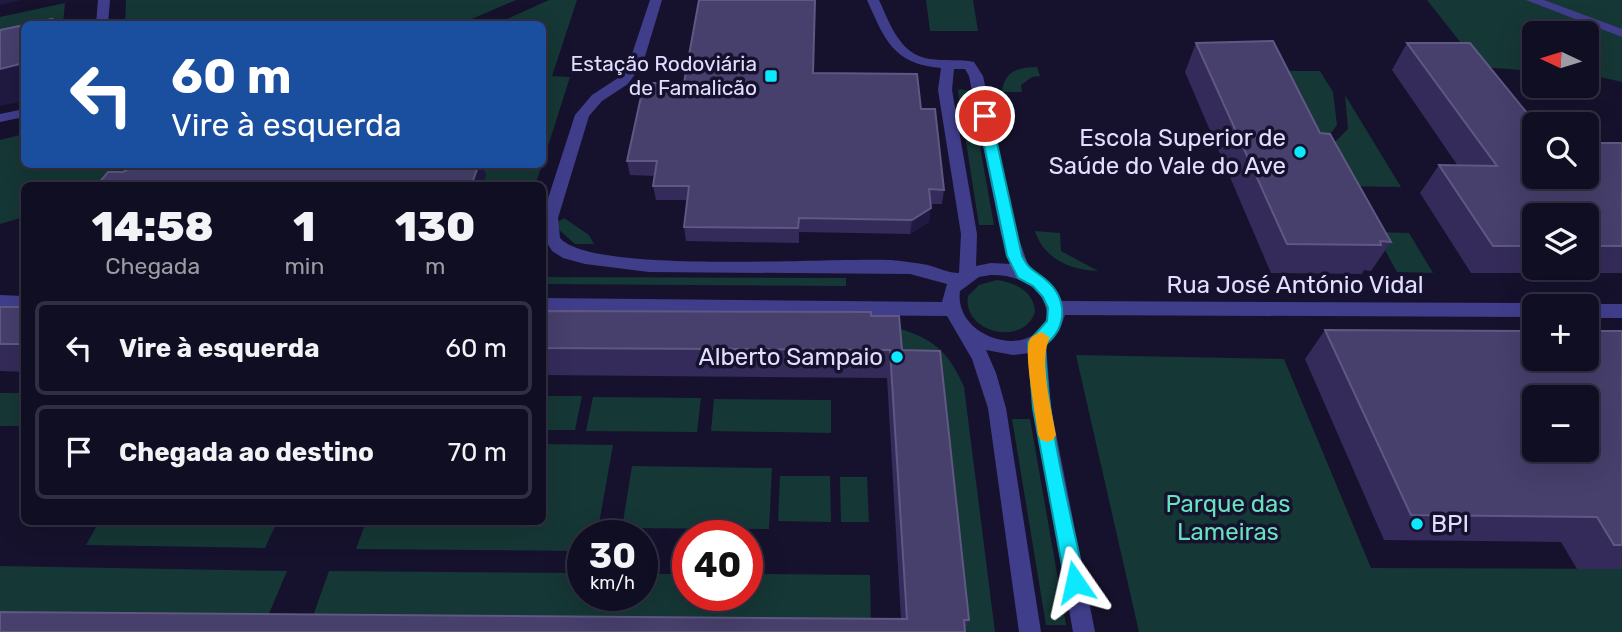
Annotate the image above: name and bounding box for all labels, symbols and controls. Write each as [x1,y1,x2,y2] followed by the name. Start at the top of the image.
[1522,21,1600,98] north arrow
[1522,21,1599,462] map controls
[171,47,292,105] text: 60 m
[56,49,147,140] icon: left
[571,51,757,100] place label: Estação Rodoviária de Famalicão
[763,68,779,84] marker: Estação Rodoviária de Famalicão
[955,86,1015,146] pin
[966,97,1004,135] icon: arrive
[171,106,402,144] text: Vire à esquerda
[1522,112,1599,189] button: search
[1049,124,1286,180] place label: Escola Superior de Saúde do Vale do Ave
[1292,144,1308,160] marker: Escola Superior de Saúde do Vale do Ave
[92,202,214,252] text: 14:58
[293,202,315,252] text: 1
[395,202,475,252] text: 130
[1522,203,1599,280] button: layers
[105,252,200,280] text: Chegada
[284,252,324,280] text: min
[425,252,445,280] text: m
[1167,271,1424,299] street label: Rua José António Vidal
[1522,294,1599,371] button: +
[60,329,98,367] icon: left
[119,333,320,364] text: Vire à esquerda
[445,333,507,364] text: 60 m
[699,343,883,371] place label: Alberto Sampaio
[889,349,905,365] marker: Alberto Sampaio
[1522,385,1599,462] button: −
[60,433,98,471] icon: arrive
[119,437,374,468] text: Chegada ao destino
[448,437,507,468] text: 70 m
[1165,490,1291,546] park label: Parque das Lameiras
[1431,510,1469,538] place label: BPI
[1409,516,1425,532] marker: BPI
[672,520,763,611] speed limit sign: 40
[589,535,636,577] text: 30
[1038,545,1112,619] position arrow
[590,572,635,594] text: km/h

